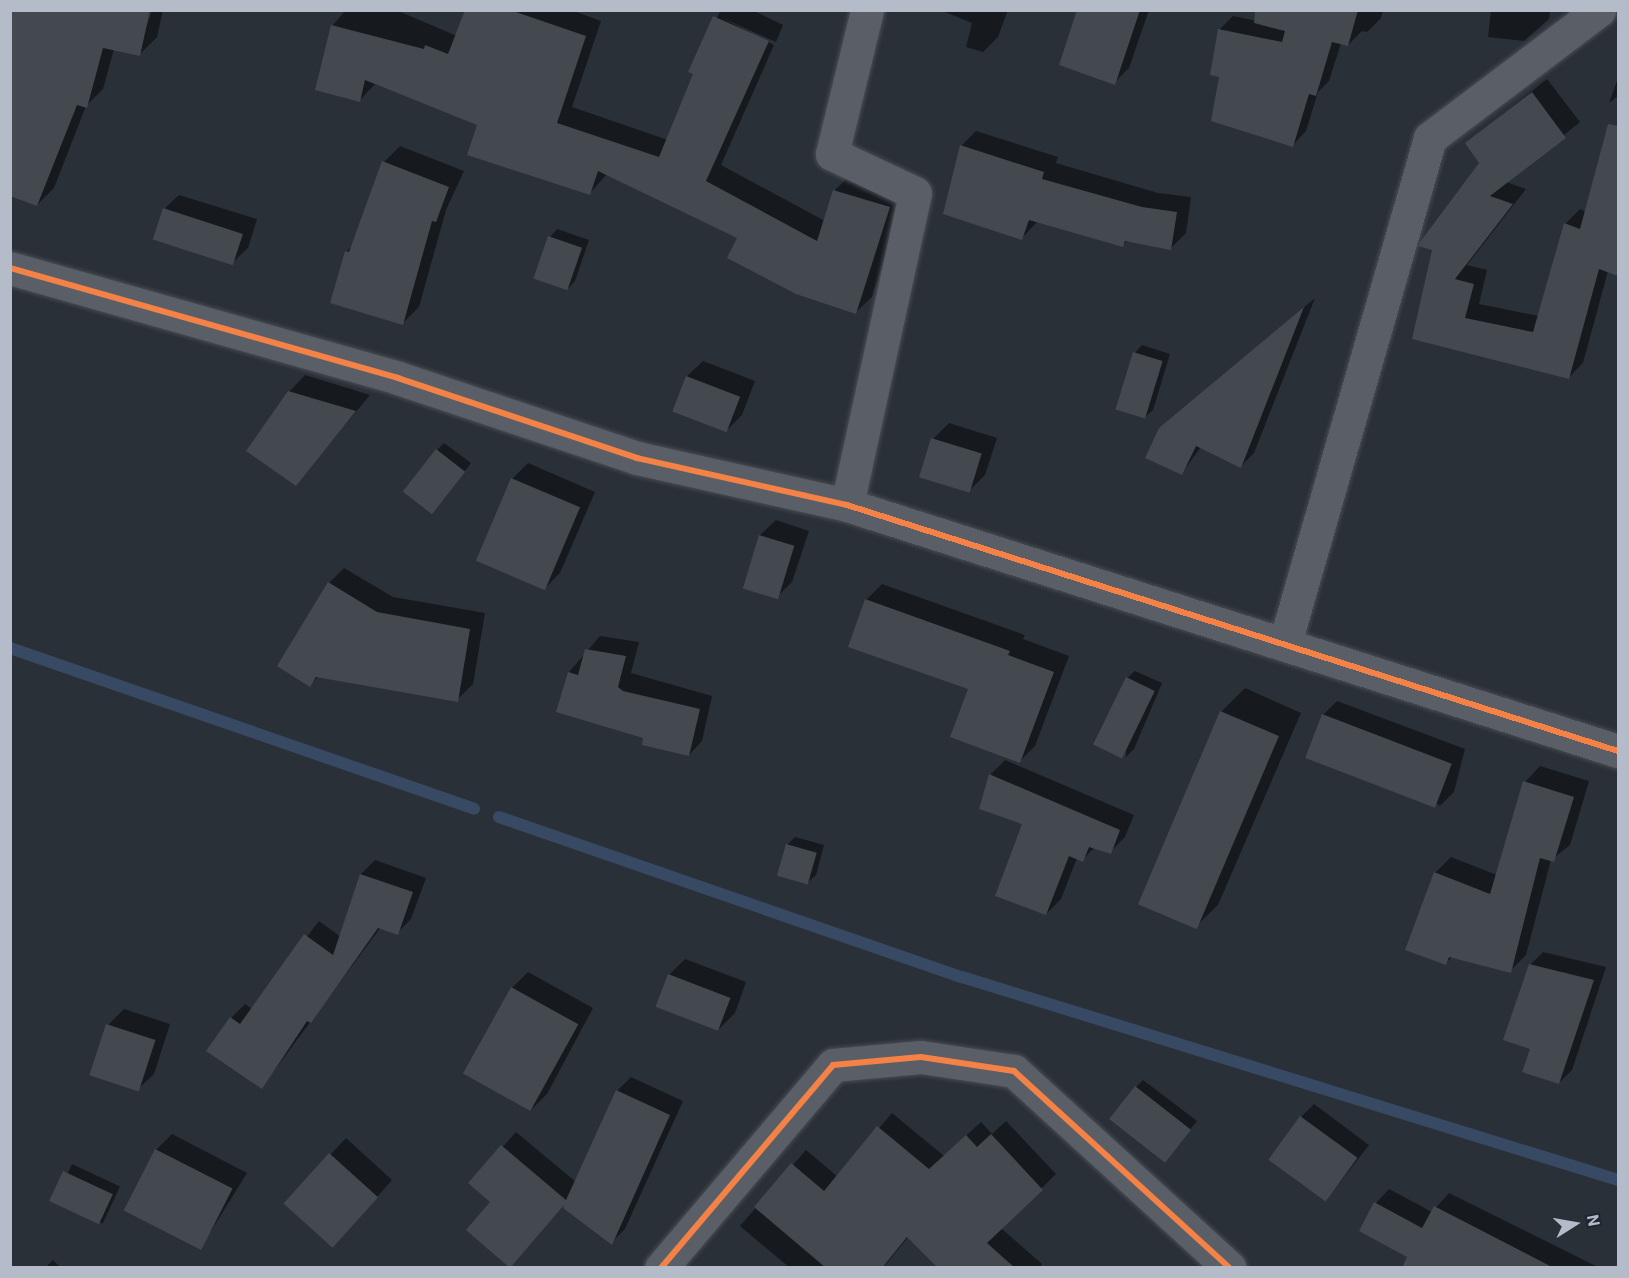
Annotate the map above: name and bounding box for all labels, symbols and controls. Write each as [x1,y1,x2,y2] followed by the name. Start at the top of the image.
[1545,1194,1605,1254] north arrow
[1583,1213,1604,1228] text: N

